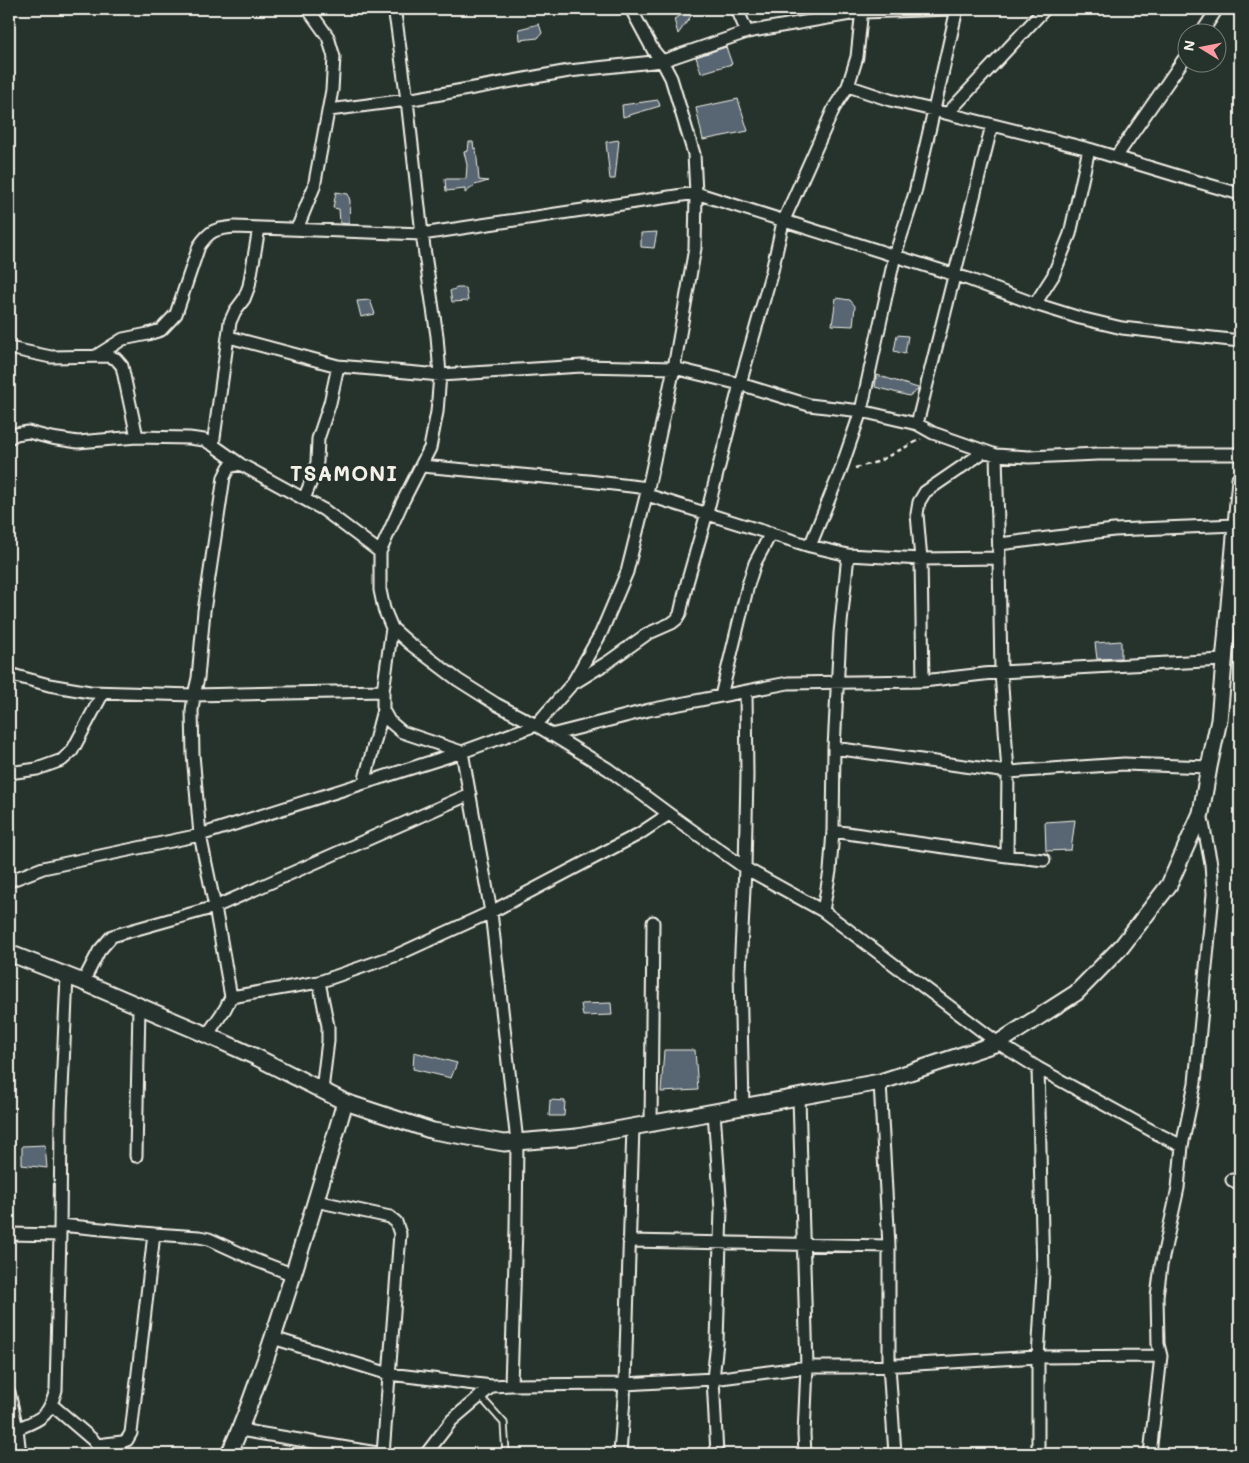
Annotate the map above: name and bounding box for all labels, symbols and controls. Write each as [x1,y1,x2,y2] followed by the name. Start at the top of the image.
[1176,22,1226,72] north arrow
[1178,39,1199,53] text: N
[290,459,398,486] district label: TSAMONI

